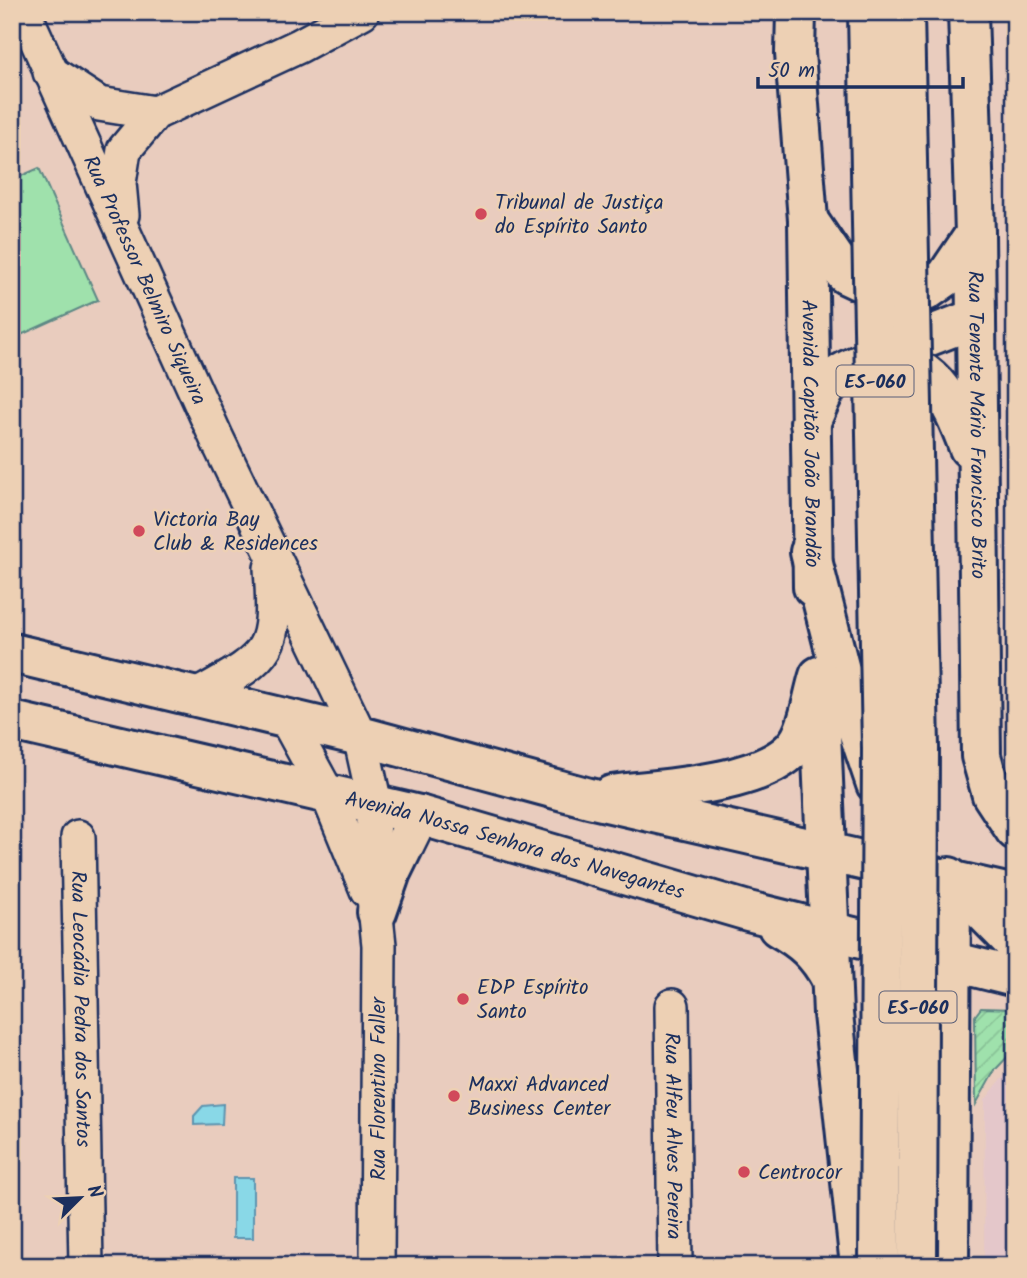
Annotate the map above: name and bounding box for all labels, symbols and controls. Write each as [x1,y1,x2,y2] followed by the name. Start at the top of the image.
[758,46,962,90] scale bar
[768,55,815,88] text: 50 m
[73,150,215,411] street label: Rua Professor Belmiro Siqueira
[495,187,664,244] place label: Tribunal de Justiça do Espírito Santo
[473,206,489,222] marker: Tribunal de Justiça do Espírito Santo
[957,271,994,579] street label: Rua Tenente Mário Francisco Brito
[791,299,828,568] street label: Avenida Capitão João Brandão
[836,366,914,396] road number: ES-060
[153,504,318,561] place label: Victoria Bay Club & Residences
[131,523,147,539] marker: Victoria Bay Club & Residences
[342,783,688,910] street label: Avenida Nossa Senhora dos Navegantes
[61,870,99,1148] street label: Rua Leocádia Pedra dos Santos
[477,972,589,1029] place label: EDP Espírito Santo
[455,991,471,1007] marker: EDP Espírito Santo
[880,992,956,1023] road number: ES-060
[363,996,396,1181] street label: Rua Florentino Faller
[654,1032,690,1240] street label: Rua Alfeu Alves Pereira
[468,1069,611,1126] place label: Maxxi Advanced Business Center
[446,1088,462,1104] marker: Maxxi Advanced Business Center
[758,1157,843,1190] place label: Centrocor
[46,1162,116,1232] north arrow
[736,1164,752,1180] marker: Centrocor
[78,1180,110,1203] text: N

